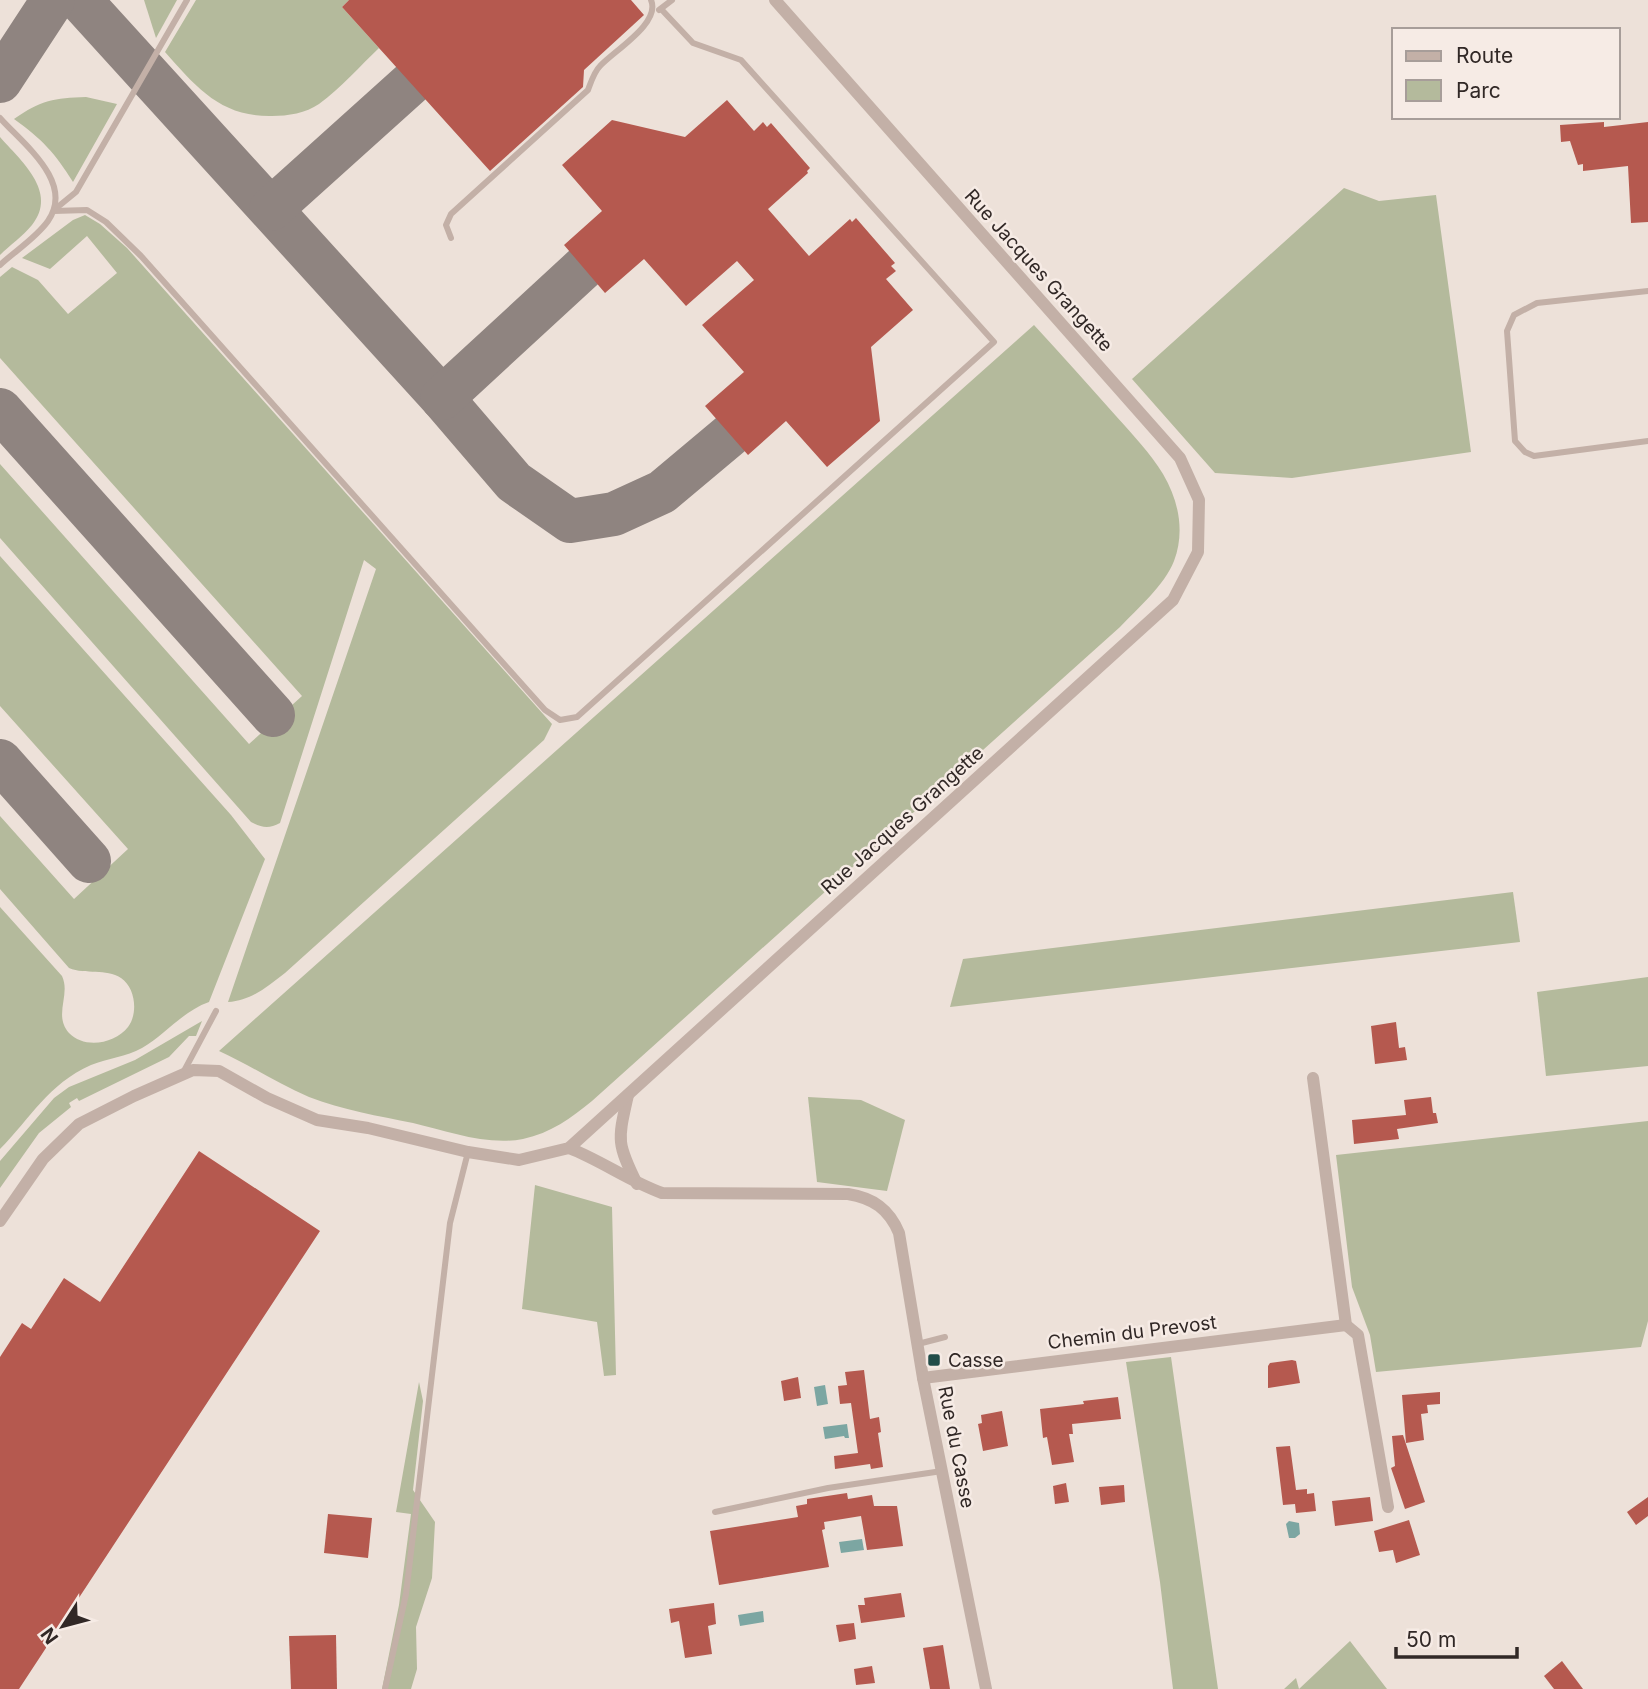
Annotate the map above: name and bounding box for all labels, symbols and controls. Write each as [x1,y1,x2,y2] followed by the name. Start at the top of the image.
[1392,28,1620,119] legend
[1456,43,1513,68] text: Route
[1456,78,1501,103] text: Parc
[960,184,1118,356] street label: Rue Jacques Grangette
[816,741,988,899] street label: Rue Jacques Grangette
[1046,1311,1218,1354] street label: Chemin du Prevost
[948,1349,1004,1372] place label: Casse
[926,1352,942,1368] marker: Casse
[933,1384,980,1510] street label: Rue du Casse
[28,1591,98,1661] north arrow
[1396,1616,1517,1660] scale bar
[36,1623,63,1648] text: N
[1406,1627,1456,1652] text: 50 m

